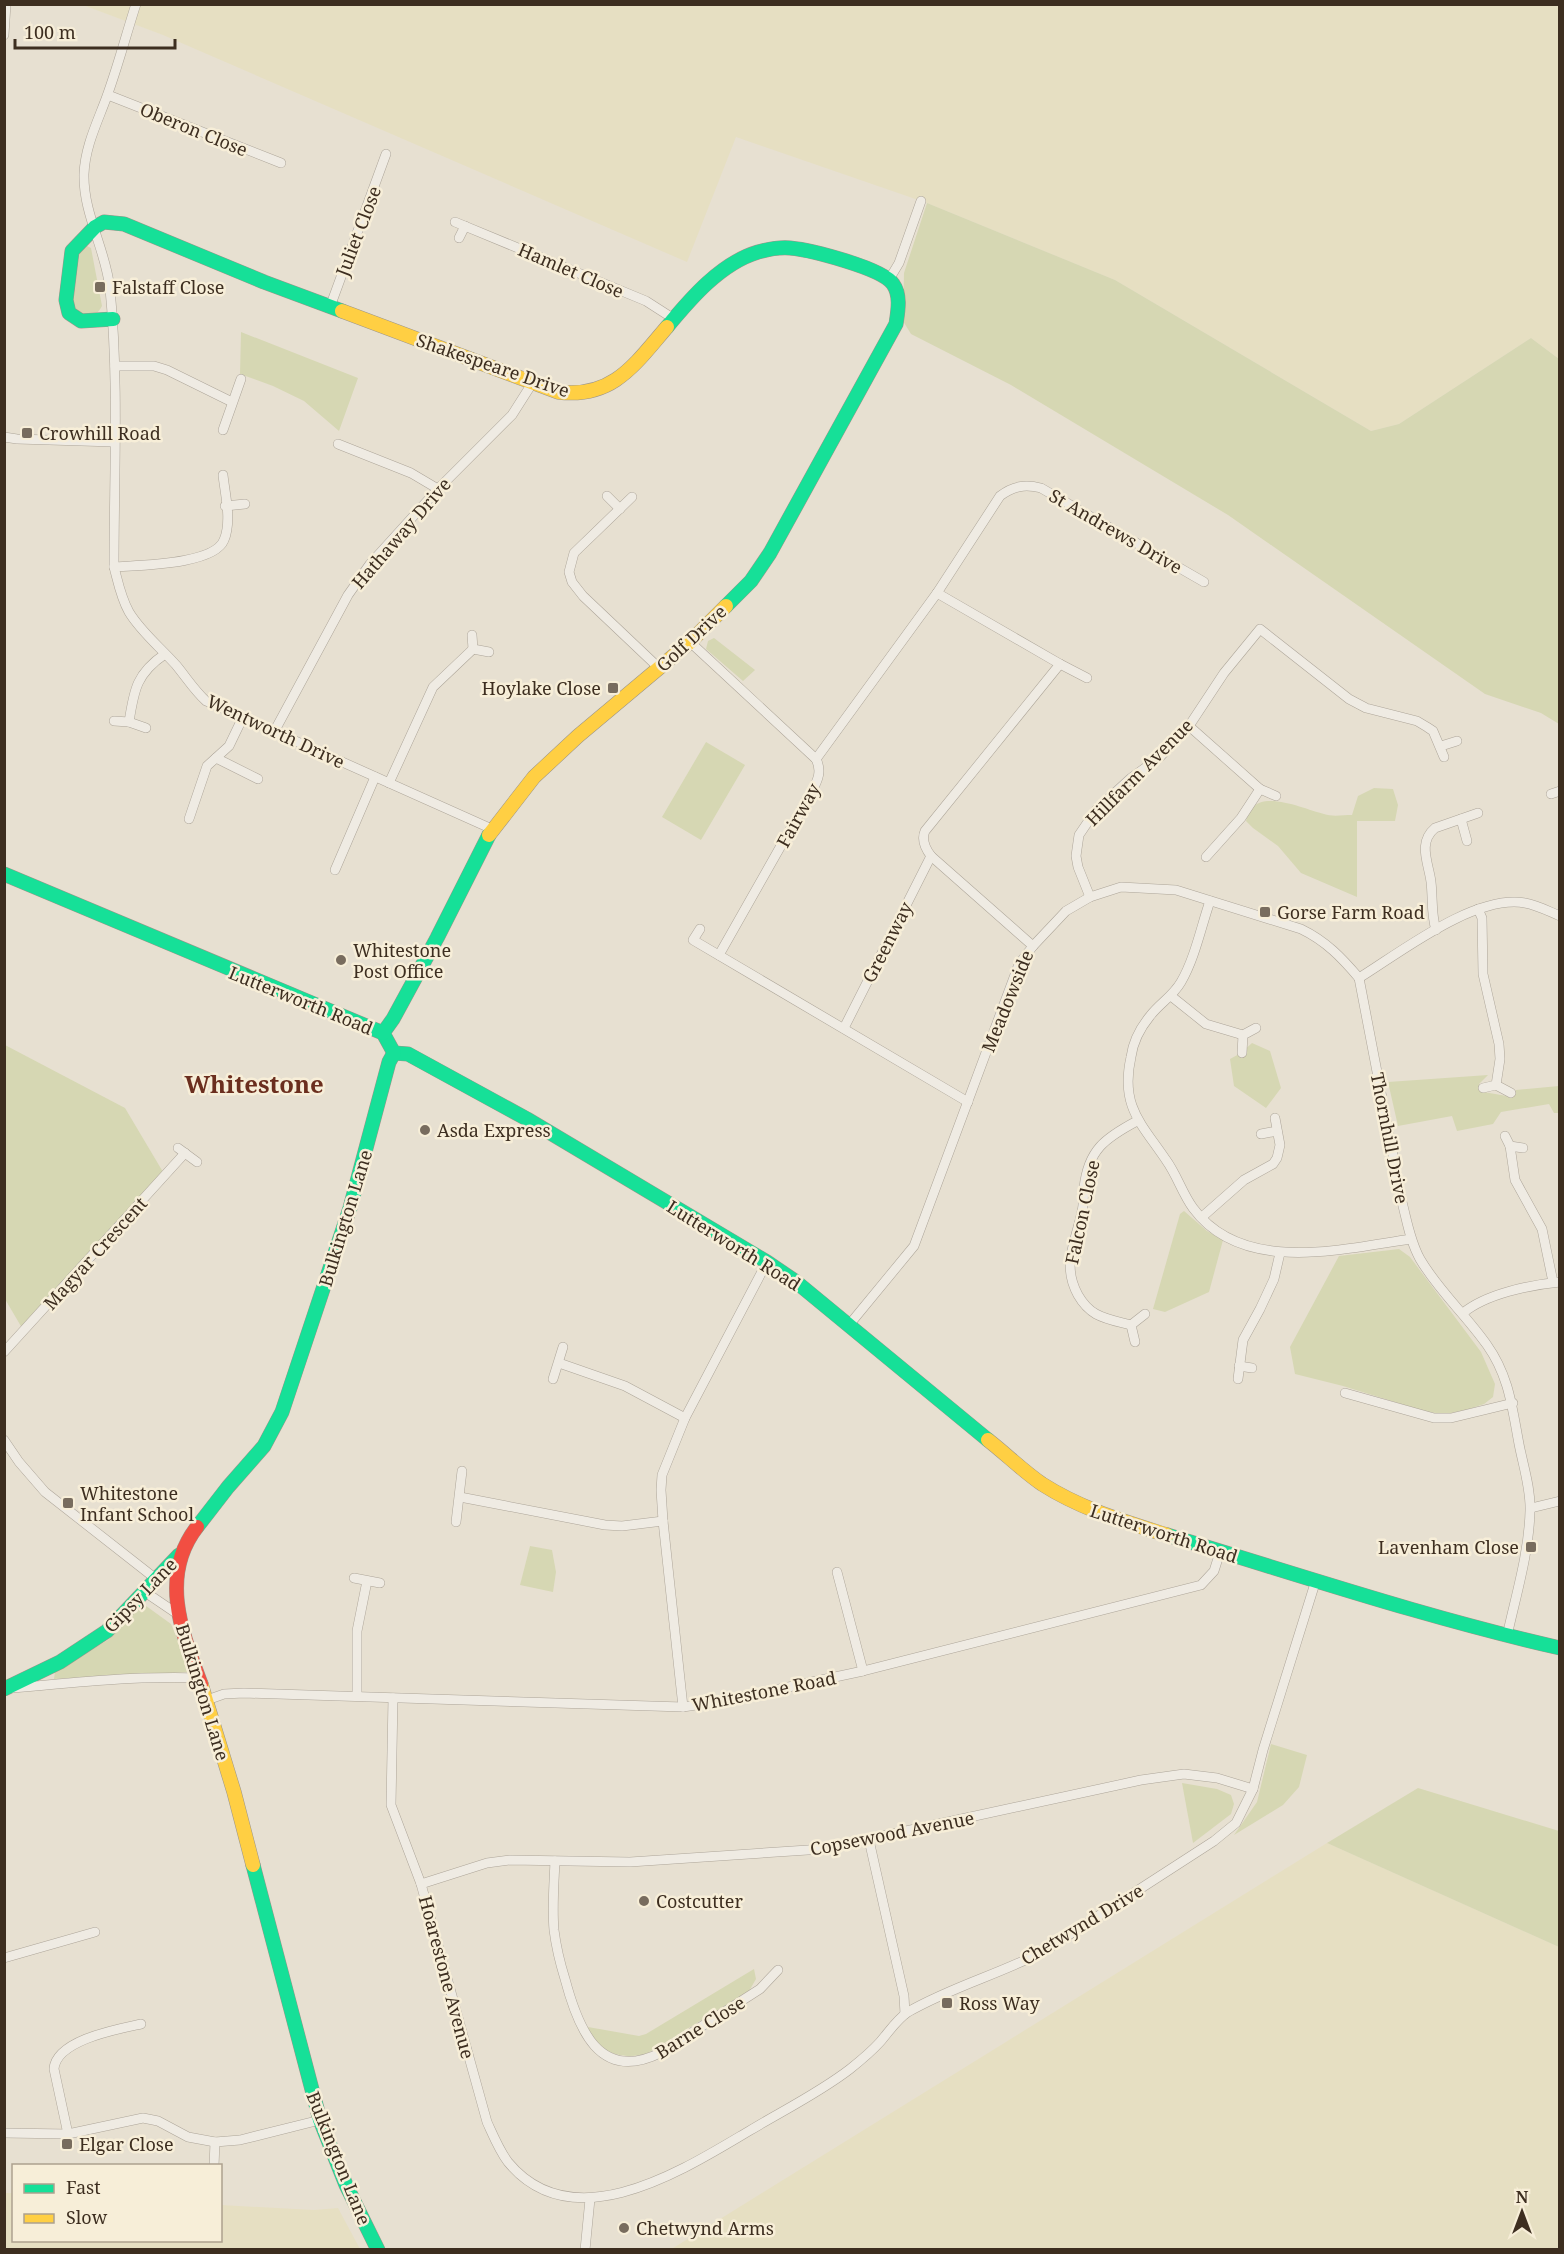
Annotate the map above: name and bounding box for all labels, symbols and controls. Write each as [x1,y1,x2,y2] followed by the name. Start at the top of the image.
[15,12,176,50] scale bar
[24,20,76,44] text: 100 m
[137,97,251,161] street label: Oberon Close
[329,183,386,280] street label: Juliet Close
[515,237,627,303] street label: Hamlet Close
[112,275,224,299] place label: Falstaff Close
[93,280,107,294] marker: Falstaff Close
[413,328,573,402] street label: Shakespeare Drive
[39,421,161,445] place label: Crowhill Road
[20,426,34,440] marker: Crowhill Road
[346,472,456,594] street label: Hathaway Drive
[1045,483,1187,579] street label: St Andrews Drive
[651,599,731,677] street label: Golf Drive
[482,676,601,700] place label: Hoylake Close
[606,681,620,695] marker: Hoylake Close
[203,689,349,773] street label: Wentworth Drive
[1080,713,1198,831] street label: Hillfarm Avenue
[771,778,826,851] street label: Fairway
[856,897,918,987] street label: Greenway
[1277,900,1425,924] place label: Gorse Farm Road
[1258,905,1272,919] marker: Gorse Farm Road
[353,938,451,983] place label: Whitestone Post Office
[976,946,1038,1056] street label: Meadowside
[334,953,348,967] marker: Whitestone Post Office
[225,960,377,1040] street label: Lutterworth Road
[184,1067,324,1100] district label: Whitestone
[1365,1070,1415,1206] street label: Thornhill Drive
[437,1118,551,1142] place label: Asda Express
[418,1123,432,1137] marker: Asda Express
[313,1147,377,1289] street label: Bulkington Lane
[1059,1158,1105,1266] street label: Falcon Close
[38,1192,152,1314] street label: Magyar Crescent
[662,1194,806,1296] street label: Lutterworth Road
[80,1481,194,1526] place label: Whitestone Infant School
[61,1496,75,1510] marker: Whitestone Infant School
[1087,1498,1241,1568] street label: Lutterworth Road
[1378,1535,1519,1559] place label: Lavenham Close
[1524,1540,1538,1554] marker: Lavenham Close
[98,1552,182,1638] street label: Gipsy Lane
[171,1621,235,1763] street label: Bulkington Lane
[690,1665,838,1717] street label: Whitestone Road
[808,1805,976,1861] street label: Copsewood Avenue
[1016,1878,1148,1970] street label: Chetwynd Drive
[656,1889,743,1913] place label: Costcutter
[414,1893,480,2061] street label: Hoarestone Avenue
[637,1894,651,1908] marker: Costcutter
[651,1990,749,2064] street label: Barne Close
[959,1991,1040,2015] place label: Ross Way
[940,1996,954,2010] marker: Ross Way
[301,2088,377,2228] street label: Bulkington Lane
[79,2132,174,2156] place label: Elgar Close
[60,2137,74,2151] marker: Elgar Close
[12,2164,222,2242] legend
[66,2175,101,2199] text: Fast
[1492,2182,1552,2242] north arrow
[1516,2186,1529,2208] text: N
[66,2205,108,2229] text: Slow
[636,2216,774,2240] place label: Chetwynd Arms
[617,2221,631,2235] marker: Chetwynd Arms

